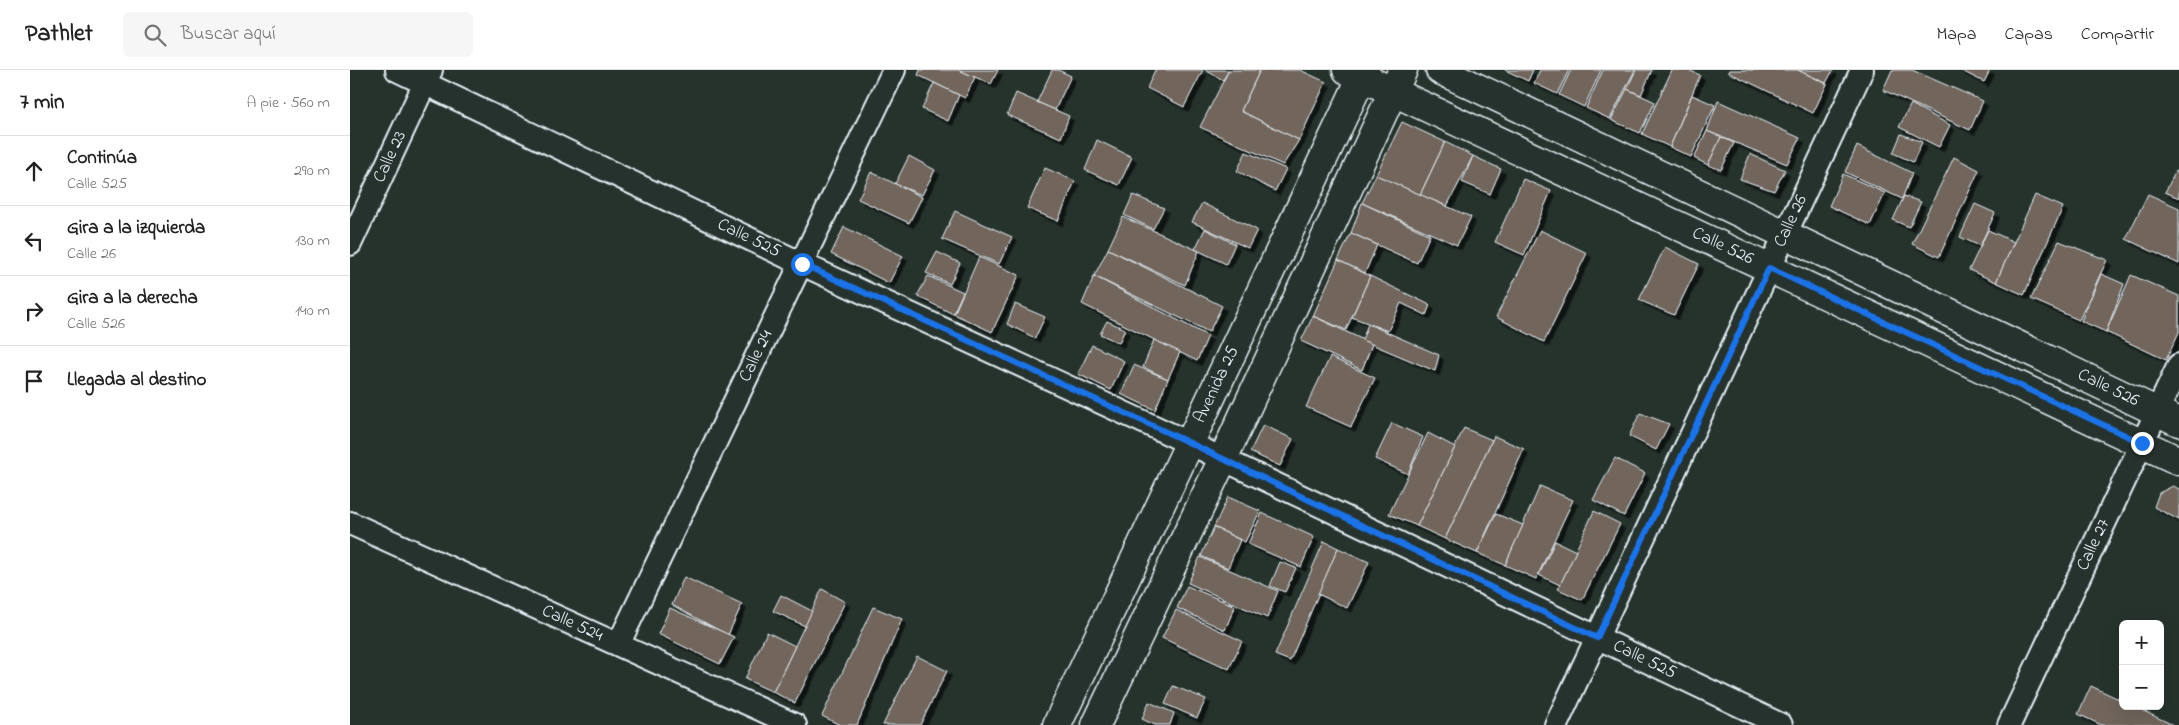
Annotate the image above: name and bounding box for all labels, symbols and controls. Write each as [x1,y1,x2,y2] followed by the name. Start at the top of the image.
[123,12,473,57] search box
[25,17,93,52] text: Pathlet
[141,21,169,49] icon: search
[181,21,276,48] text: Buscar aquí
[1936,22,1977,48] text: Mapa
[2005,22,2053,48] text: Capas
[2081,22,2154,48] text: Compartir
[20,88,64,118] text: 7 min
[246,91,330,115] text: A pie · 560 m
[367,127,414,187] street label: Calle 23
[67,145,137,172] text: Continúa
[20,157,48,185] icon: ahead
[294,159,330,183] text: 290 m
[67,172,127,196] text: Calle 525
[1768,191,1815,252] street label: Calle 26
[713,212,785,265] street label: Calle 525
[67,215,205,242] text: Gira a la izquierda
[1687,221,1758,272] street label: Calle 526
[20,227,48,255] icon: left
[295,229,330,253] text: 130 m
[67,242,116,266] text: Calle 26
[791,253,814,276] route start
[67,285,198,312] text: Gira a la derecha
[20,297,48,325] icon: right
[295,299,330,323] text: 140 m
[67,312,125,336] text: Calle 526
[733,326,780,387] street label: Calle 24
[1188,342,1246,428] street label: Avenida 25
[2073,362,2143,414] street label: Calle 526
[20,367,48,395] icon: arrive
[67,367,206,394] text: Llegada al destino
[2131,432,2154,455] route end
[2071,514,2118,575] street label: Calle 27
[537,599,608,649] street label: Calle 524
[2119,620,2164,710] map controls
[2119,620,2164,665] button: +
[1608,634,1681,686] street label: Calle 525
[2119,665,2164,710] button: −

